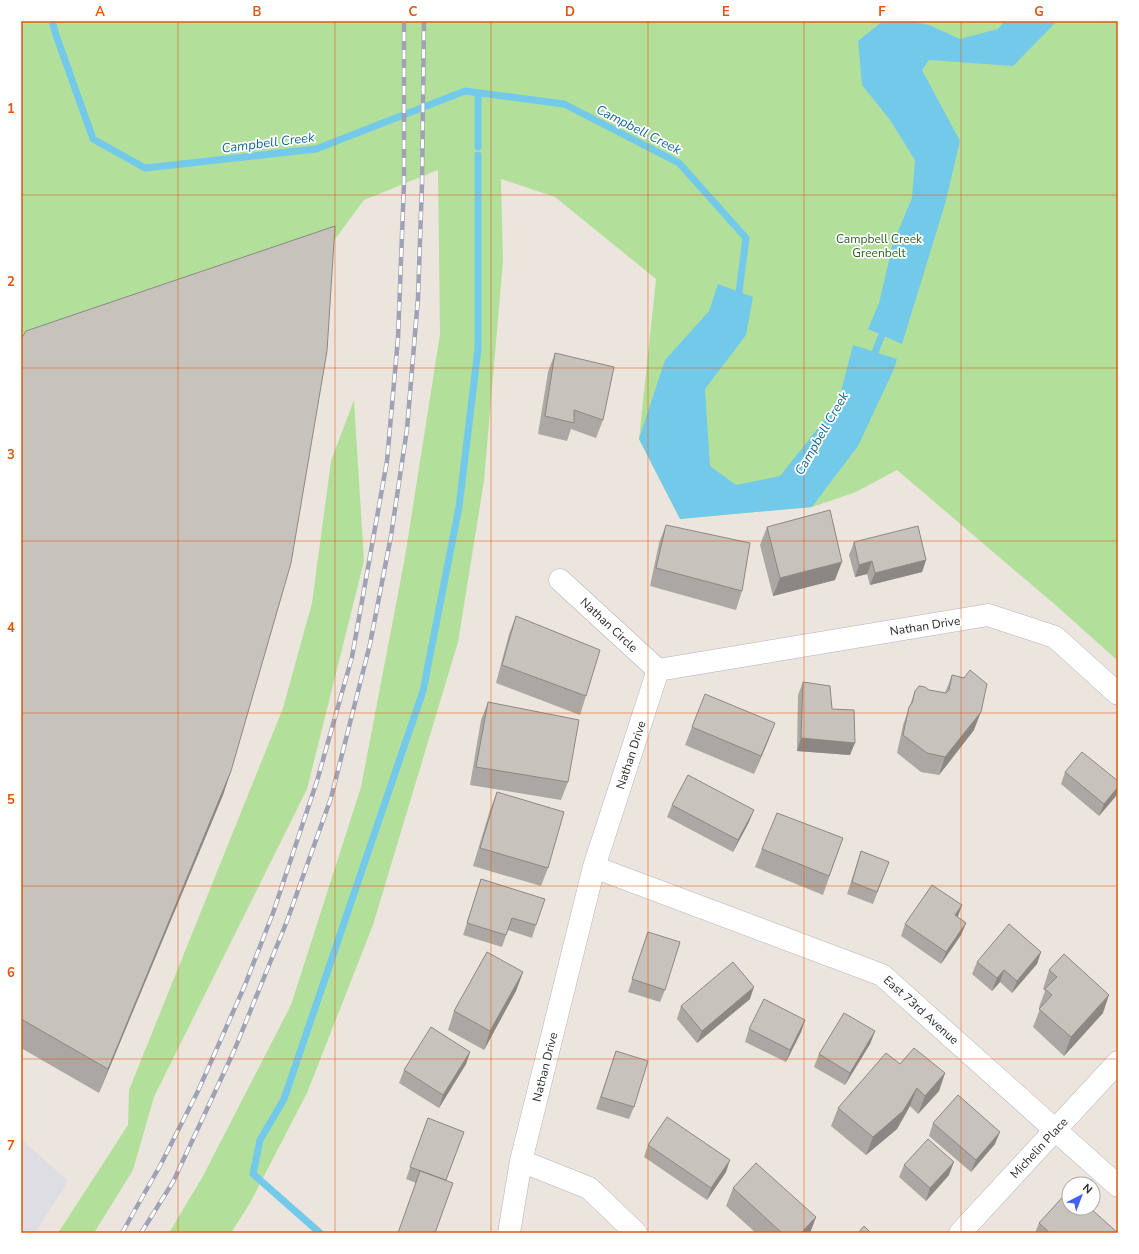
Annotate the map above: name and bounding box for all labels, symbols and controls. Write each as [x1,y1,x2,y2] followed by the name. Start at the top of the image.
[95,3,105,21] text: A
[253,3,262,21] text: B
[409,3,418,21] text: C
[565,3,575,21] text: D
[722,3,730,21] text: E
[878,3,886,21] text: F
[1034,3,1044,21] text: G
[7,100,15,118] text: 1
[593,101,685,159] water label: Campbell Creek
[221,128,316,158] water label: Campbell Creek
[836,231,923,261] park label: Campbell Creek Greenbelt
[7,273,15,291] text: 2
[791,388,853,478] water label: Campbell Creek
[7,446,15,464] text: 3
[577,594,641,656] street label: Nathan Circle
[889,613,961,639] street label: Nathan Drive
[7,619,15,637] text: 4
[612,719,650,791] street label: Nathan Drive
[7,791,15,809] text: 5
[7,964,15,982] text: 6
[880,972,962,1048] street label: East 73rd Avenue
[529,1031,561,1103] street label: Nathan Drive
[1007,1114,1071,1182] street label: Michelin Place
[7,1137,15,1155] text: 7
[1061,1176,1101,1216] north arrow
[1079,1181,1095,1197] text: N

